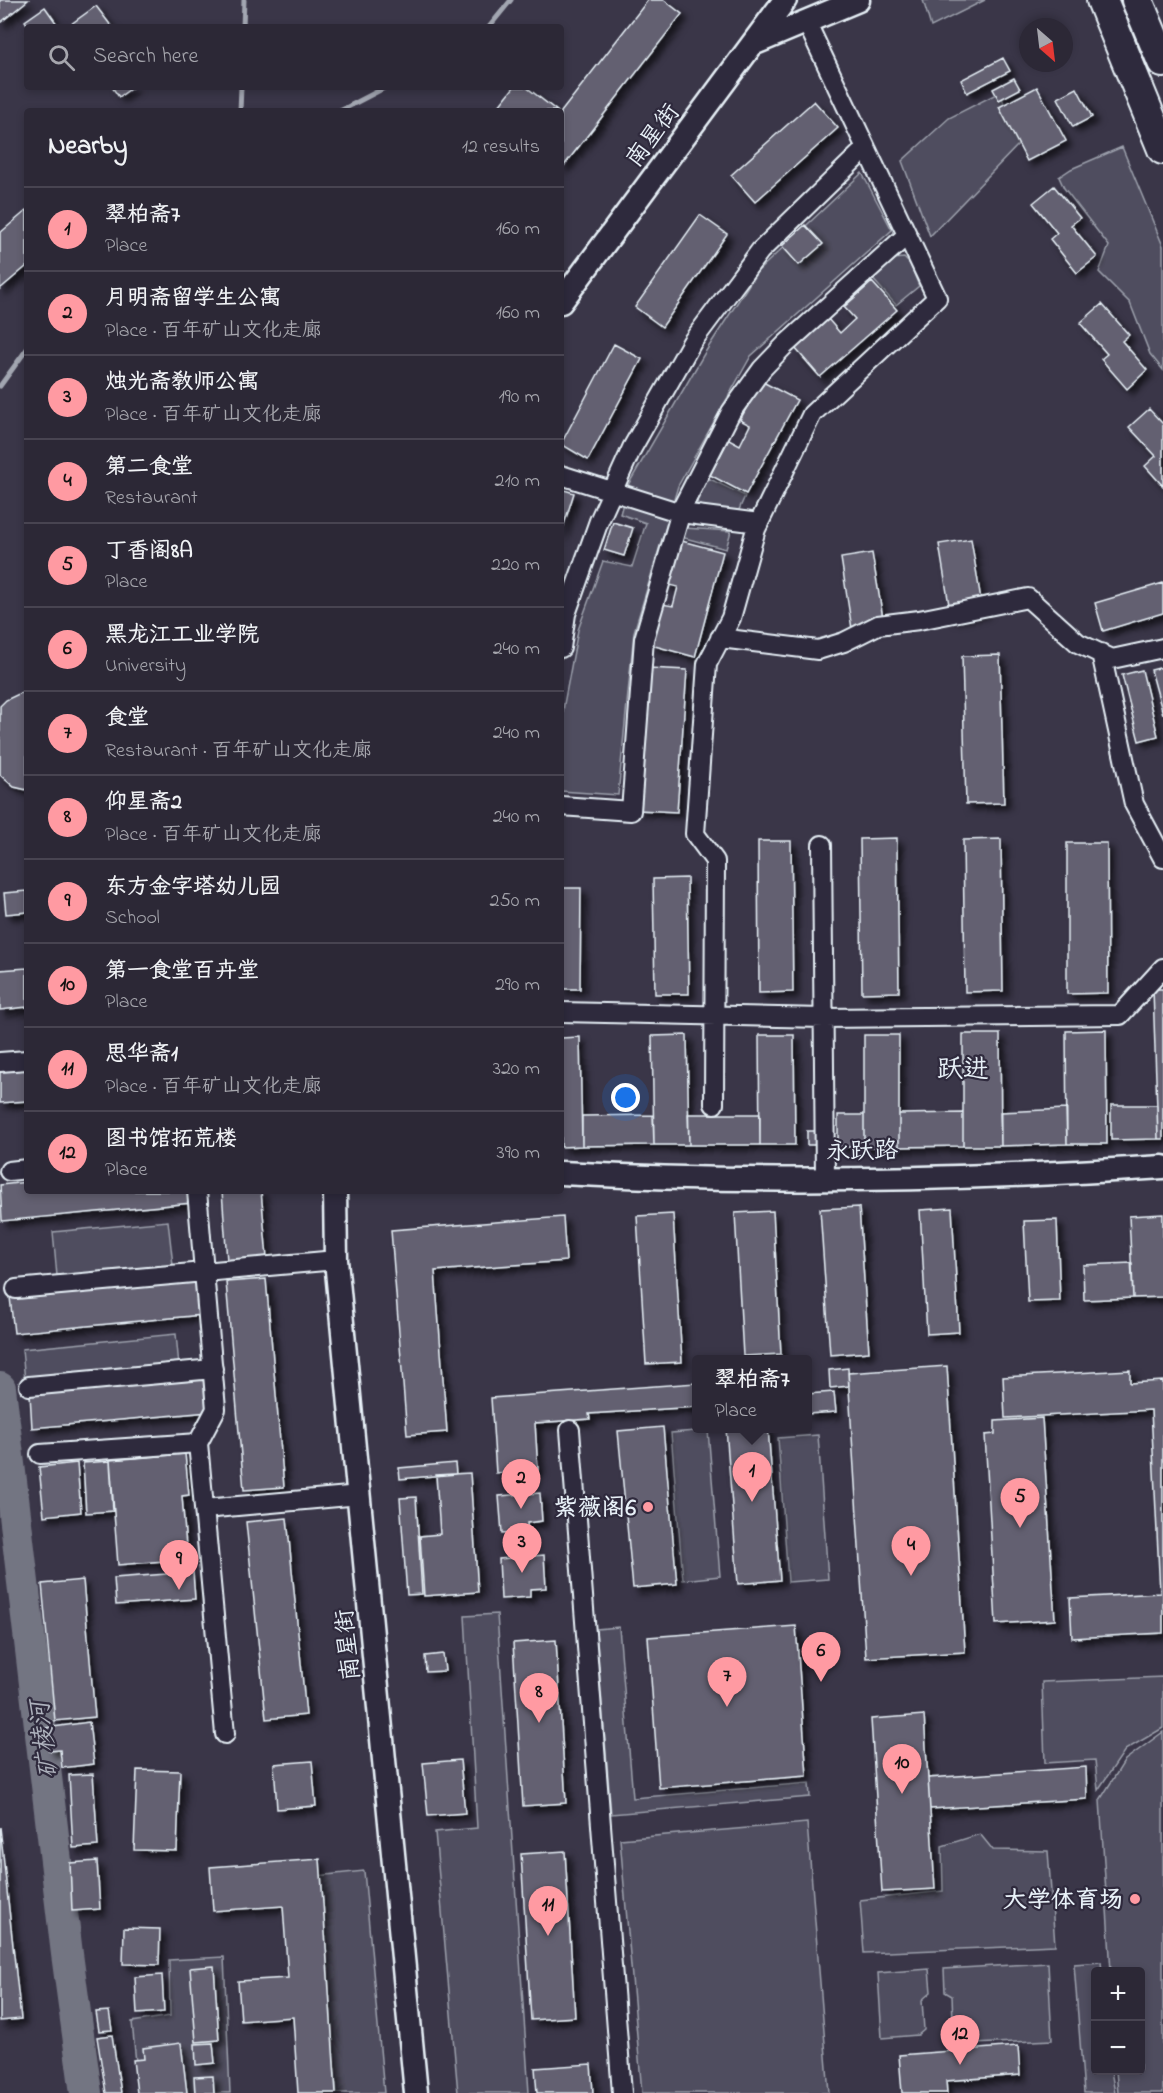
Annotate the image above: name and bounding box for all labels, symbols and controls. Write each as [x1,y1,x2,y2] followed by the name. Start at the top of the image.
[1019,18,1073,72] north arrow
[24,24,564,90] search box
[45,41,78,74] icon: search
[93,41,198,73] text: Search here
[618,97,690,176] street label: 南星街
[48,128,127,166] text: Nearby
[462,133,540,162] text: 12 results
[105,200,180,232] text: 翠柏斋7
[64,215,71,244] text: 1
[496,215,540,244] text: 160 m
[105,232,147,261] text: Place
[105,283,281,315] text: 月明斋留学生公寓
[63,299,72,328] text: 2
[496,299,540,328] text: 160 m
[105,317,322,346] text: Place · 百年矿山文化走廊
[105,367,259,399] text: 烛光斋教师公寓
[63,383,72,412] text: 3
[498,383,540,412] text: 190 m
[105,401,322,430] text: Place · 百年矿山文化走廊
[105,452,193,484] text: 第二食堂
[63,467,72,496] text: 4
[495,467,540,496] text: 210 m
[105,484,198,513] text: Restaurant
[105,536,193,568] text: 丁香阁8A
[62,551,73,580] text: 5
[491,551,540,580] text: 220 m
[105,568,147,597] text: Place
[105,620,259,652] text: 黑龙江工业学院
[63,635,72,664] text: 6
[493,635,540,664] text: 240 m
[105,652,186,681] text: University
[105,703,149,735] text: 食堂
[63,719,72,748] text: 7
[493,719,540,748] text: 240 m
[105,737,372,766] text: Restaurant · 百年矿山文化走廊
[105,787,182,819] text: 仰星斋2
[64,803,71,832] text: 8
[493,803,540,832] text: 240 m
[105,821,322,850] text: Place · 百年矿山文化走廊
[105,872,281,904] text: 东方金字塔幼儿园
[64,887,71,916] text: 9
[489,887,540,916] text: 250 m
[105,904,160,933] text: School
[105,956,259,988] text: 第一食堂百卉堂
[60,971,75,1000] text: 10
[495,971,540,1000] text: 290 m
[105,988,147,1017] text: Place
[105,1039,178,1071] text: 思华斋1
[937,1052,989,1090] district label: 跃进
[61,1055,74,1084] text: 11
[493,1055,540,1084] text: 320 m
[105,1073,322,1102] text: Place · 百年矿山文化走廊
[611,1083,640,1112] your location
[105,1124,237,1156] text: 图书馆拓荒楼
[826,1134,898,1171] street label: 永跃路
[59,1139,76,1168] text: 12
[497,1139,540,1168] text: 390 m
[105,1156,147,1185] text: Place
[692,1355,812,1433] popup
[714,1365,790,1397] text: 翠柏斋7
[714,1397,757,1426] text: Place
[732,1452,771,1502] pin: 1
[502,1460,540,1509] pin: 2
[1000,1478,1040,1528] pin: 5
[553,1492,636,1527] place label: 紫薇阁6
[641,1500,655,1514] marker: 紫薇阁6
[502,1524,542,1573] pin: 3
[892,1526,930,1576] pin: 4
[160,1540,198,1590] pin: 9
[328,1607,371,1682] street label: 南星街
[802,1632,840,1682] pin: 6
[708,1658,746,1707] pin: 7
[520,1674,558,1723] pin: 8
[22,1695,70,1781] water label: 矿棱河
[882,1744,922,1794] pin: 10
[1003,1884,1123,1919] place label: 大学体育场
[528,1886,568,1936] pin: 11
[1128,1892,1142,1906] marker: 大学体育场
[1091,1967,1145,2075] map controls
[1091,1967,1145,2021] button: +
[940,2016,980,2065] pin: 12
[1091,2021,1145,2075] button: −

